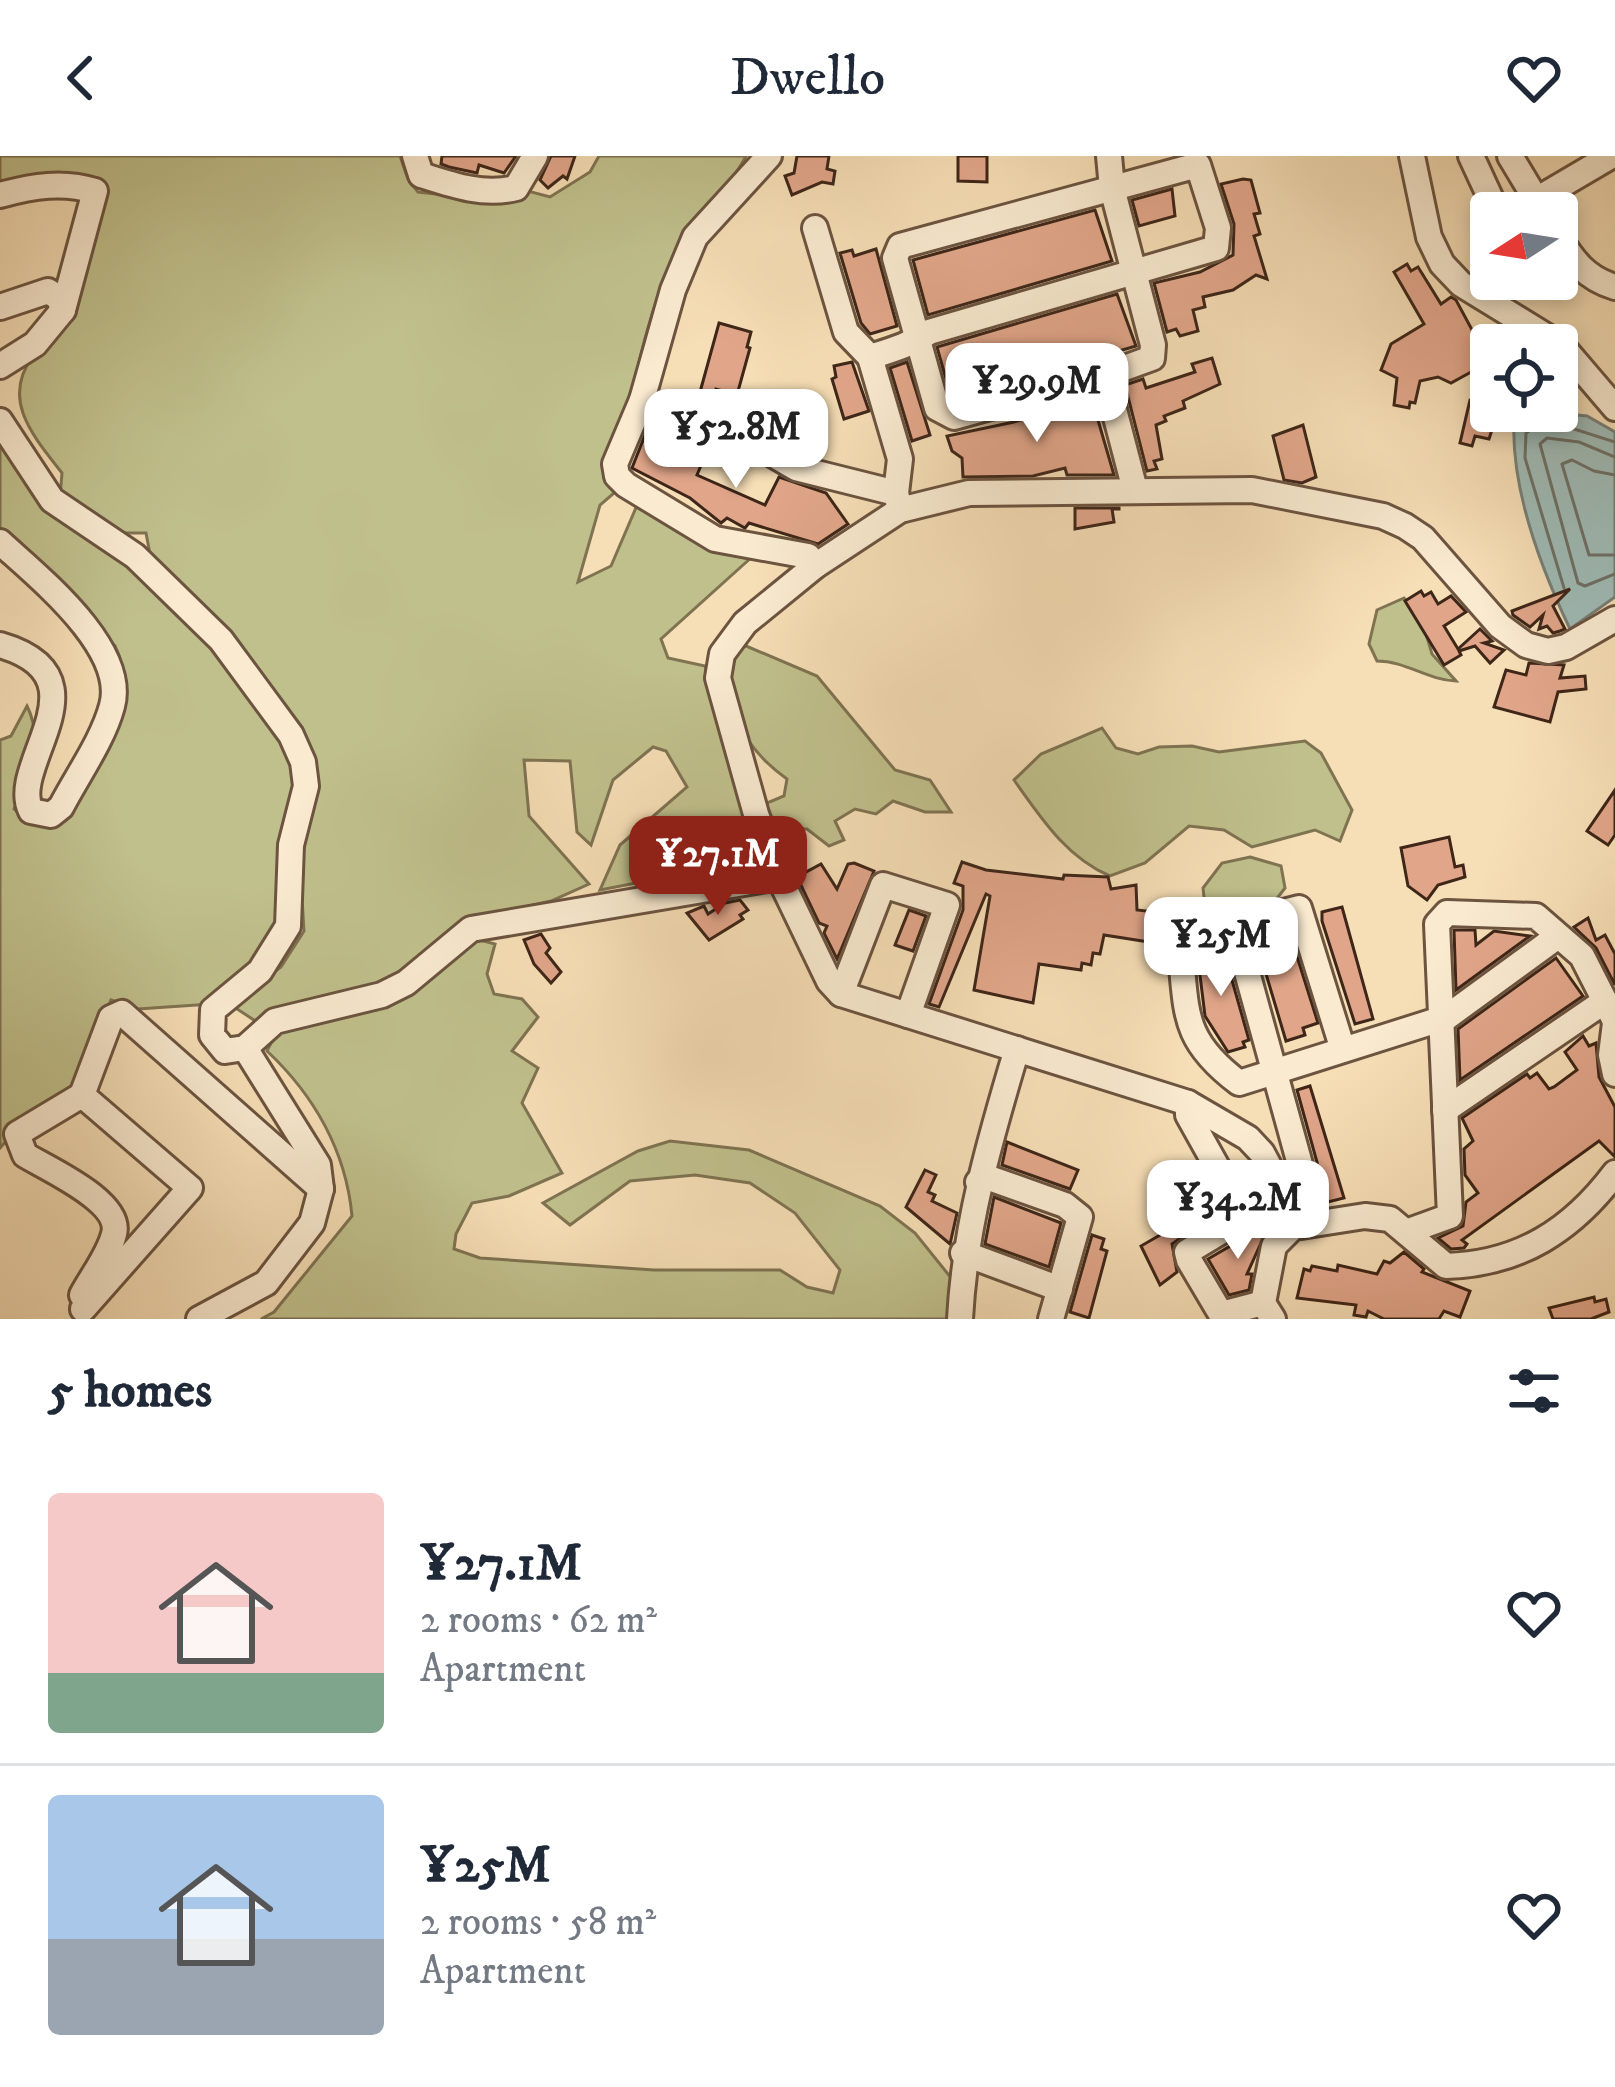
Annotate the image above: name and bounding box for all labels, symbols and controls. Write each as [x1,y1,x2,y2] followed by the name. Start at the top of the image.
[48,45,114,111] icon: back
[730,45,885,112] text: Dwello
[1501,45,1567,111] icon: heart
[1470,192,1578,300] north arrow
[1470,192,1578,432] map controls
[1470,324,1578,432] button: locate
[939,343,1135,445] pin: ¥29.9M
[972,357,1102,406] text: ¥29.9M
[638,389,834,491] pin: ¥52.8M
[671,403,801,452] text: ¥52.8M
[620,816,816,918] pin: ¥27.1M
[656,830,780,879] text: ¥27.1M
[1150,897,1292,999] pin: ¥25M
[1171,911,1271,960] text: ¥25M
[1140,1160,1336,1262] pin: ¥34.2M
[1174,1174,1302,1223] text: ¥34.2M
[1501,1358,1567,1424] icon: filters
[48,1359,212,1423] text: 5 homes
[420,1532,582,1596] text: ¥27.1M
[144,1541,288,1685] icon: home
[1501,1580,1567,1646] icon: heart
[420,1596,657,1645] text: 2 rooms · 62 m²
[420,1645,586,1694] text: Apartment
[420,1834,551,1898] text: ¥25M
[144,1843,288,1987] icon: home
[1501,1882,1567,1948] icon: heart
[420,1898,656,1947] text: 2 rooms · 58 m²
[420,1947,586,1996] text: Apartment

